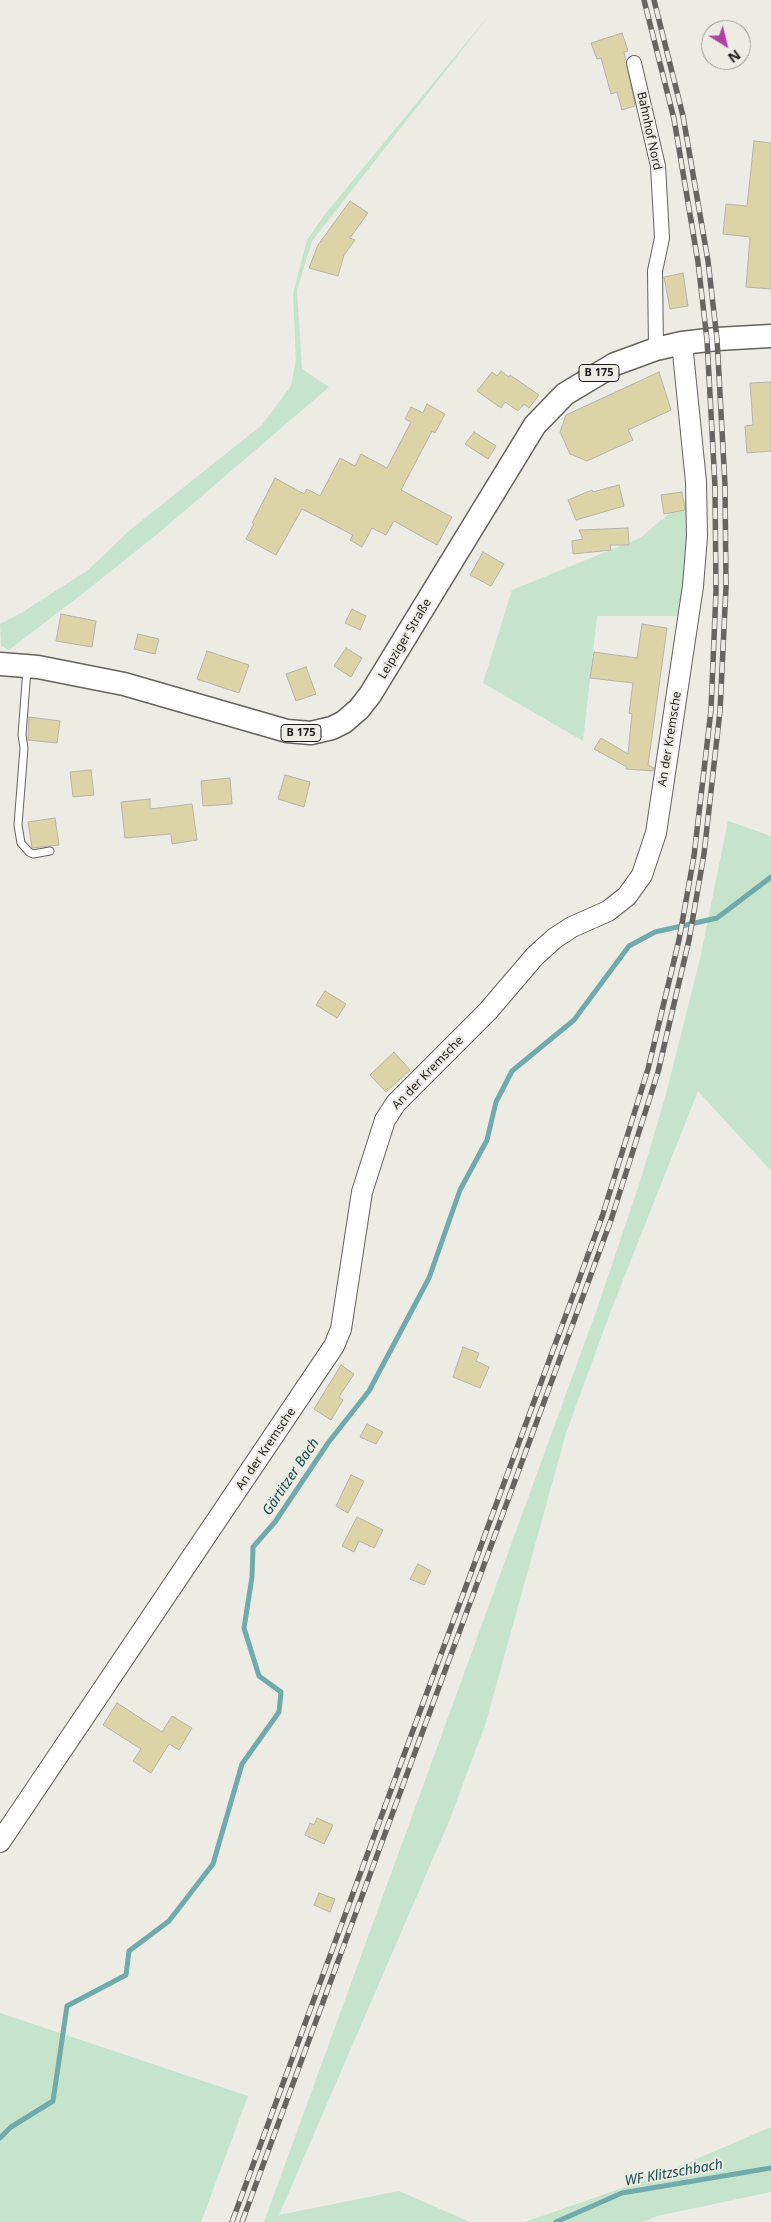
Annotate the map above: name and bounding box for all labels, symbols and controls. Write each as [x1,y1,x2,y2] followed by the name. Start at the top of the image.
[701,20,751,70] north arrow
[724,46,745,68] text: N
[634,90,664,172] street label: Bahnhof Nord
[579,364,619,382] road number: B 175
[375,596,435,682] street label: Leipziger Straße
[655,690,685,788] street label: An der Kremsche
[281,724,321,741] road number: B 175
[389,1033,467,1113] street label: An der Kremsche
[233,1405,299,1493] street label: An der Kremsche
[259,1435,323,1519] water label: Gärtitzer Bach
[624,2156,724,2190] water label: WF Klitzschbach

